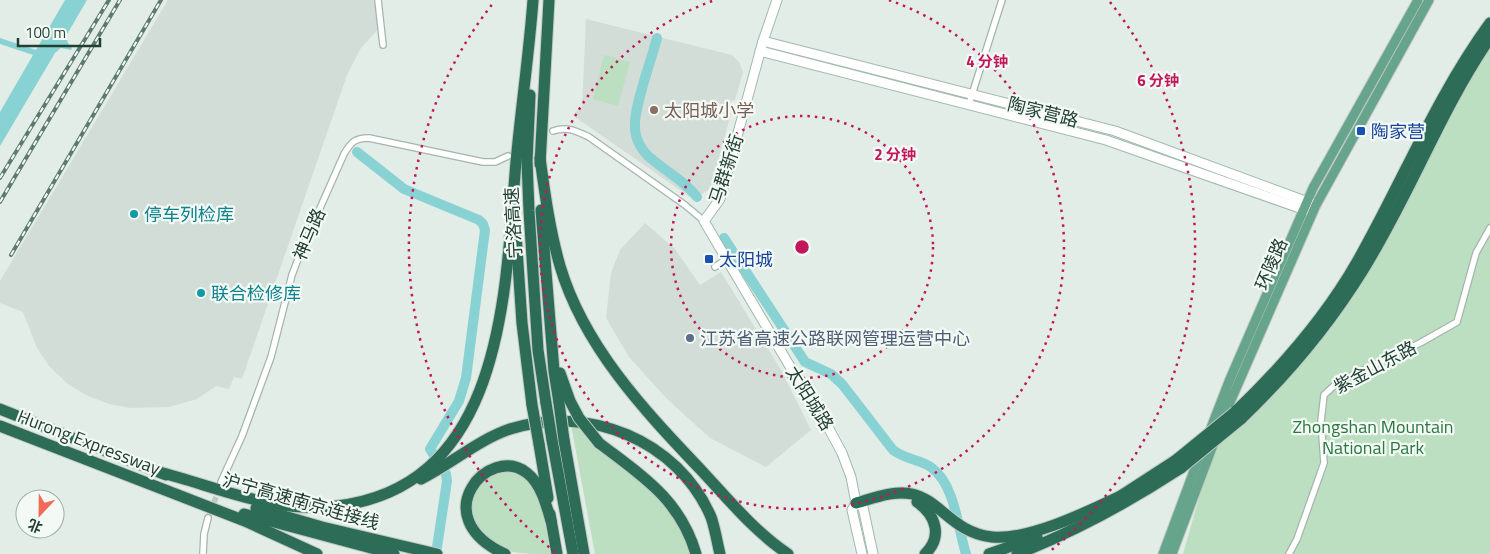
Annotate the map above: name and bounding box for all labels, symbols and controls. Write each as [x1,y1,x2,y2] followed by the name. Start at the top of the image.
[18,15,100,47] scale bar
[25,21,66,44] text: 100 m
[966,50,1008,73] text: 4 分钟
[1137,69,1179,92] text: 6 分钟
[1005,90,1081,134] street label: 陶家营路
[664,97,754,124] place label: 太阳城小学
[648,104,660,116] marker: 太阳城小学
[1371,118,1425,145] place label: 陶家营
[1355,125,1367,137] marker: 陶家营
[702,131,750,207] street label: 马群新街
[874,143,916,166] text: 2 分钟
[498,186,528,260] street label: 宁洛高速
[144,201,234,228] place label: 停车列检库
[286,204,332,264] street label: 神马路
[128,208,140,220] marker: 停车列检库
[1248,234,1294,294] street label: 环陵路
[793,238,811,256] centre of rings
[719,246,773,273] place label: 太阳城
[703,253,715,265] marker: 太阳城
[211,280,301,307] place label: 联合检修库
[195,287,207,299] marker: 联合检修库
[700,325,970,352] place label: 江苏省高速公路联网管理运营中心
[684,332,696,344] marker: 江苏省高速公路联网管理运营中心
[1329,334,1421,400] street label: 紫金山东路
[779,360,841,436] street label: 太阳城路
[14,402,164,482] street label: Hurong Expressway
[1292,413,1454,461] park label: Zhongshan Mountain National Park
[219,466,383,536] street label: 沪宁高速南京连接线
[15,489,65,539] north arrow
[25,514,45,539] text: 北

